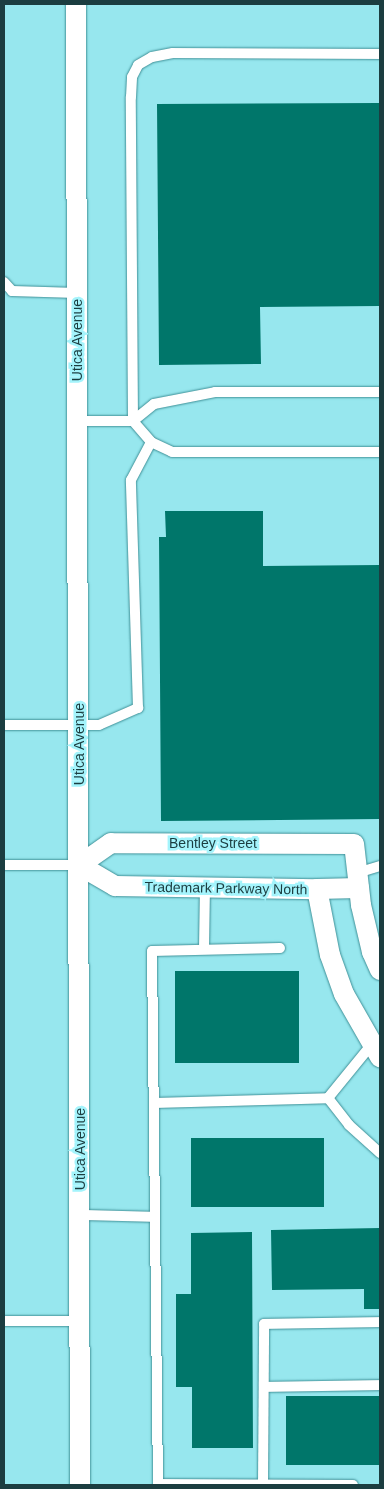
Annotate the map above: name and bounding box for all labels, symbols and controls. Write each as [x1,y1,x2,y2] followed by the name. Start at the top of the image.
[69,298,85,382] street label: Utica Avenue
[71,702,87,786] street label: Utica Avenue
[169,835,257,851] street label: Bentley Street
[144,878,308,898] street label: Trademark Parkway North
[72,1107,88,1191] street label: Utica Avenue

